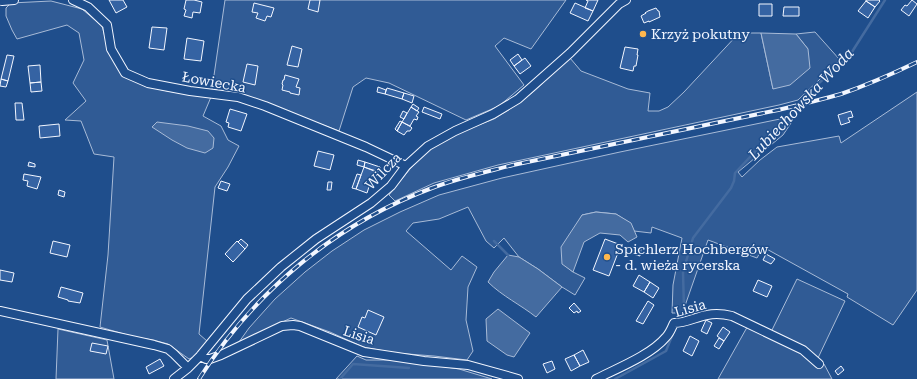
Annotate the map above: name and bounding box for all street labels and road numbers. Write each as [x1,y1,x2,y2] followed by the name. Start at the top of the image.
[181,69,248,96] street label: Łowiecka
[362,149,405,193] street label: Wilcza
[672,296,708,320] street label: Lisia
[341,322,377,348] street label: Lisia

